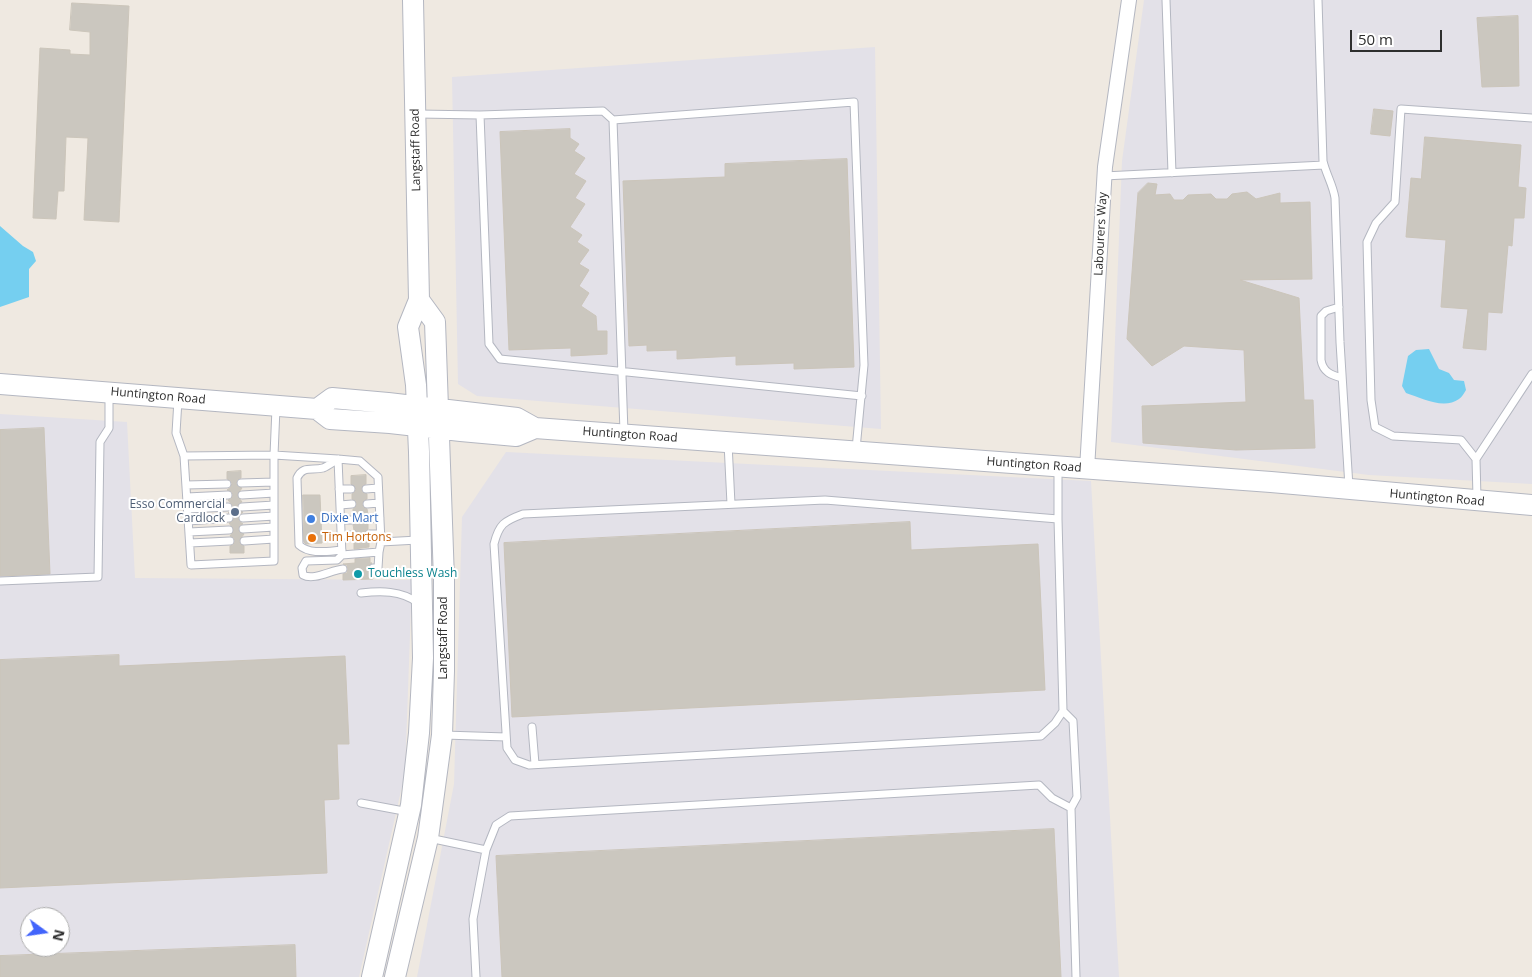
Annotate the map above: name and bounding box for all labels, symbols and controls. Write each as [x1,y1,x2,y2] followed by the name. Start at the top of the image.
[1352,20,1444,52] scale bar
[1358,29,1393,49] text: 50 m
[408,108,424,192] street label: Langstaff Road
[1092,192,1110,276] street label: Labourers Way
[110,385,206,407] street label: Huntington Road
[582,424,678,446] street label: Huntington Road
[986,454,1082,476] street label: Huntington Road
[1389,487,1485,509] street label: Huntington Road
[129,498,225,526] place label: Esso Commercial Cardlock
[229,506,241,518] marker: Esso Commercial Cardlock
[321,512,379,526] place label: Dixie Mart
[305,513,317,525] marker: Dixie Mart
[322,531,391,545] place label: Tim Hortons
[306,532,318,544] marker: Tim Hortons
[368,567,457,581] place label: Touchless Wash
[352,568,364,580] marker: Touchless Wash
[437,596,451,680] street label: Langstaff Road
[20,907,70,957] north arrow
[48,928,70,943] text: N

